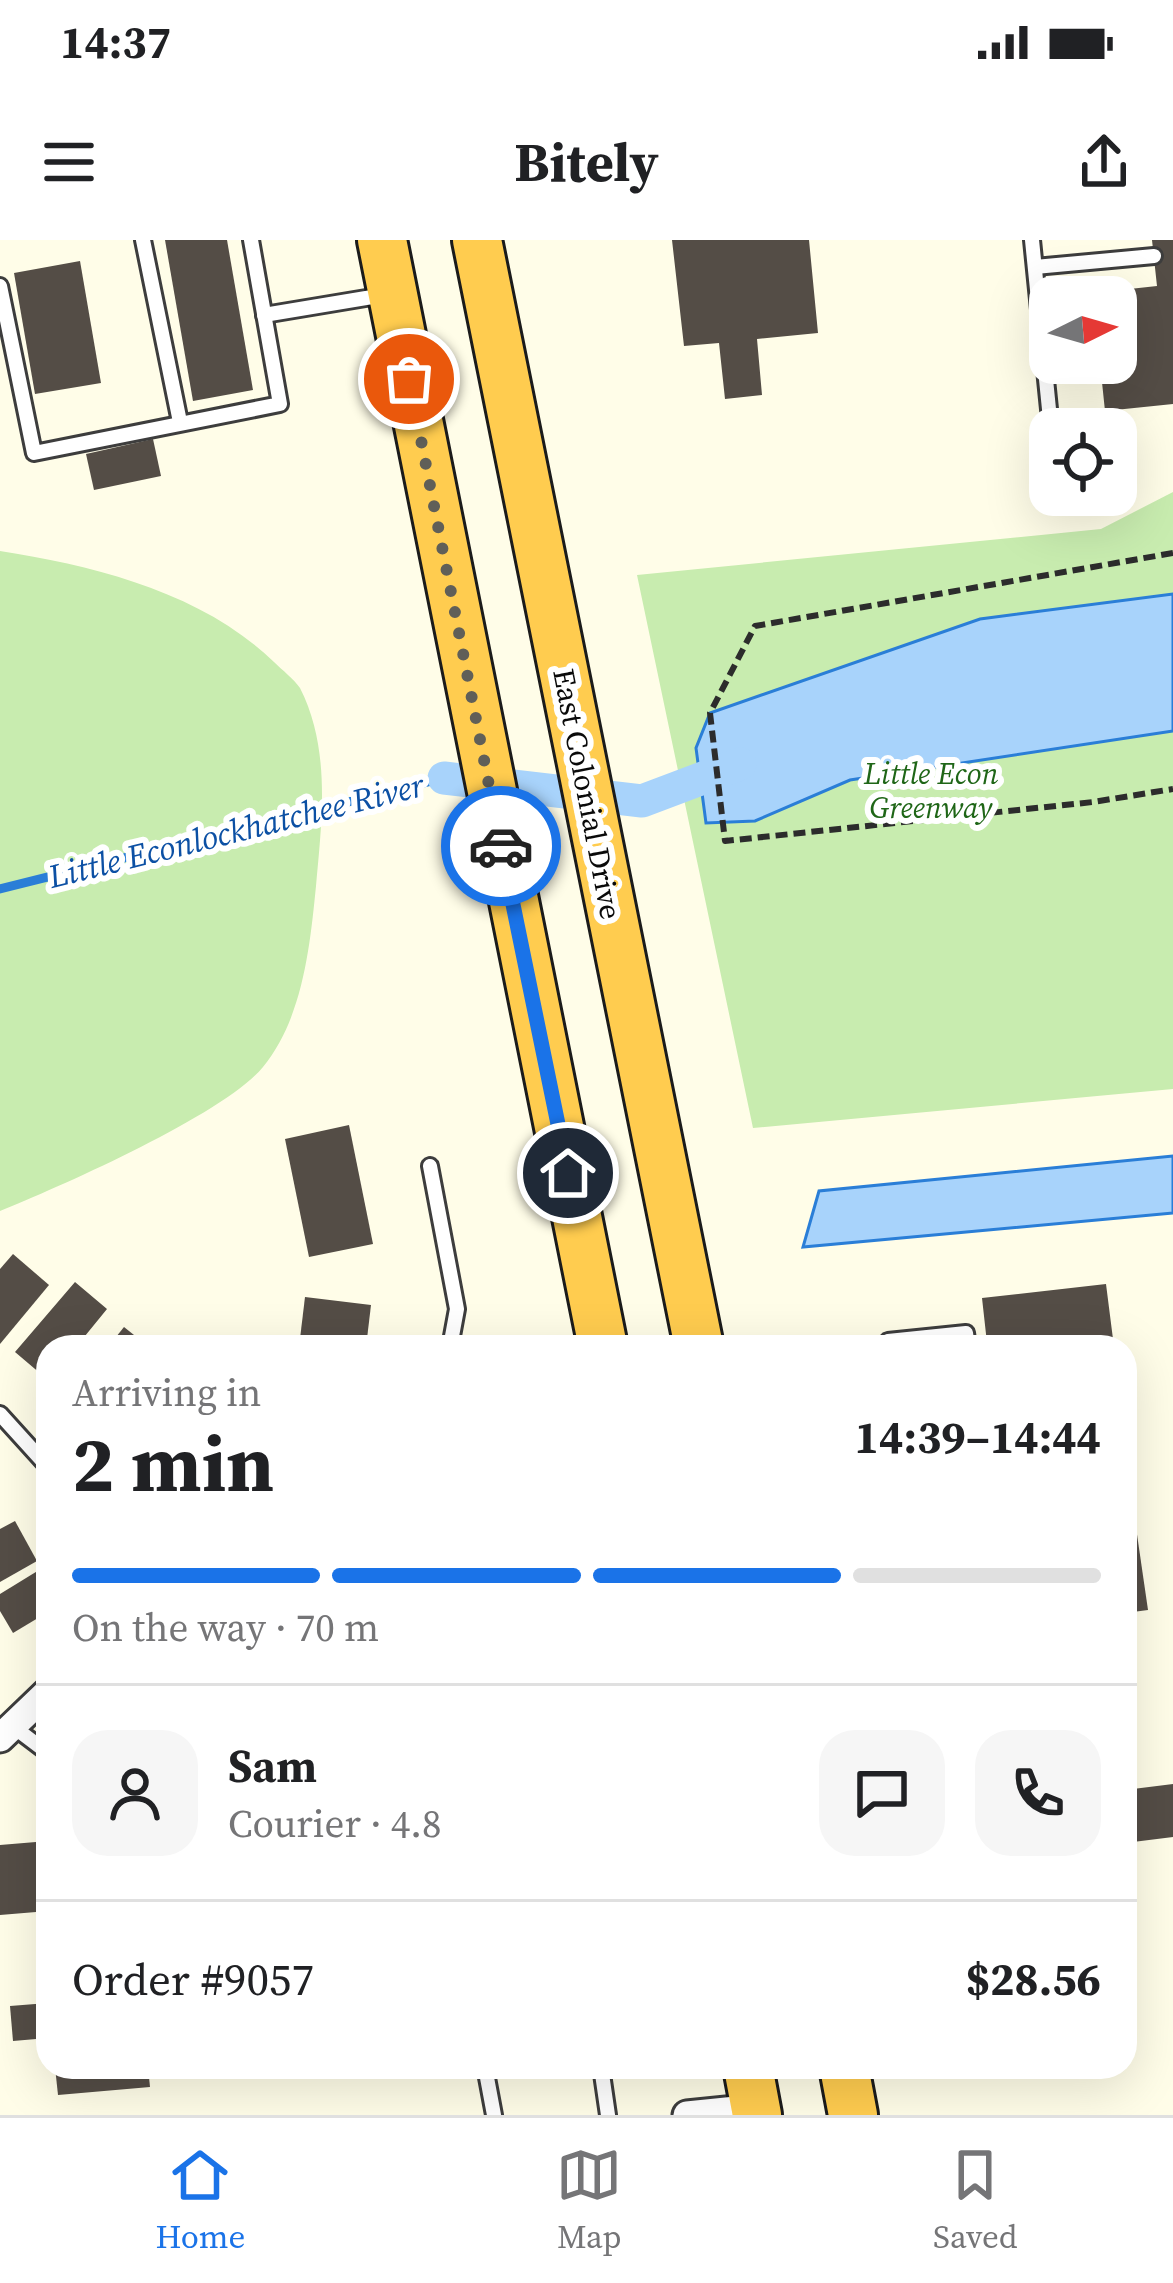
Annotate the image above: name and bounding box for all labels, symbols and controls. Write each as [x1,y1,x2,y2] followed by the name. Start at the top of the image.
[60,11,171,73] text: 14:37
[514,125,659,199] text: Bitely
[36,129,102,195] icon: menu
[1071,129,1137,195] icon: share
[1029,276,1137,384] north arrow
[1029,276,1137,516] map controls
[358,328,460,430] pin
[376,346,442,412] icon: bag
[1029,408,1137,516] button: locate
[543,665,632,923] street label: East Colonial Drive
[863,753,998,828] park label: Little Econ Greenway
[42,762,430,899] water label: Little Econlockhatchee River
[441,786,561,906] courier
[468,813,534,879] icon: car
[517,1122,619,1224] pin
[535,1140,601,1206] icon: home
[72,1366,261,1419] text: Arriving in
[855,1406,1101,1468] text: 14:39–14:44
[72,1410,274,1517] text: 2 min
[72,1601,379,1654] text: On the way · 70 m
[72,1730,198,1856] button: person
[819,1730,945,1856] button: chat
[975,1730,1101,1856] button: phone
[228,1735,317,1797] text: Sam
[228,1797,441,1850] text: Courier · 4.8
[72,1948,314,2010] text: Order #9057
[966,1948,1101,2010] text: $28.56
[155,2142,245,2259] tab: Home
[556,2142,622,2259] tab: Map
[933,2142,1018,2259] tab: Saved

